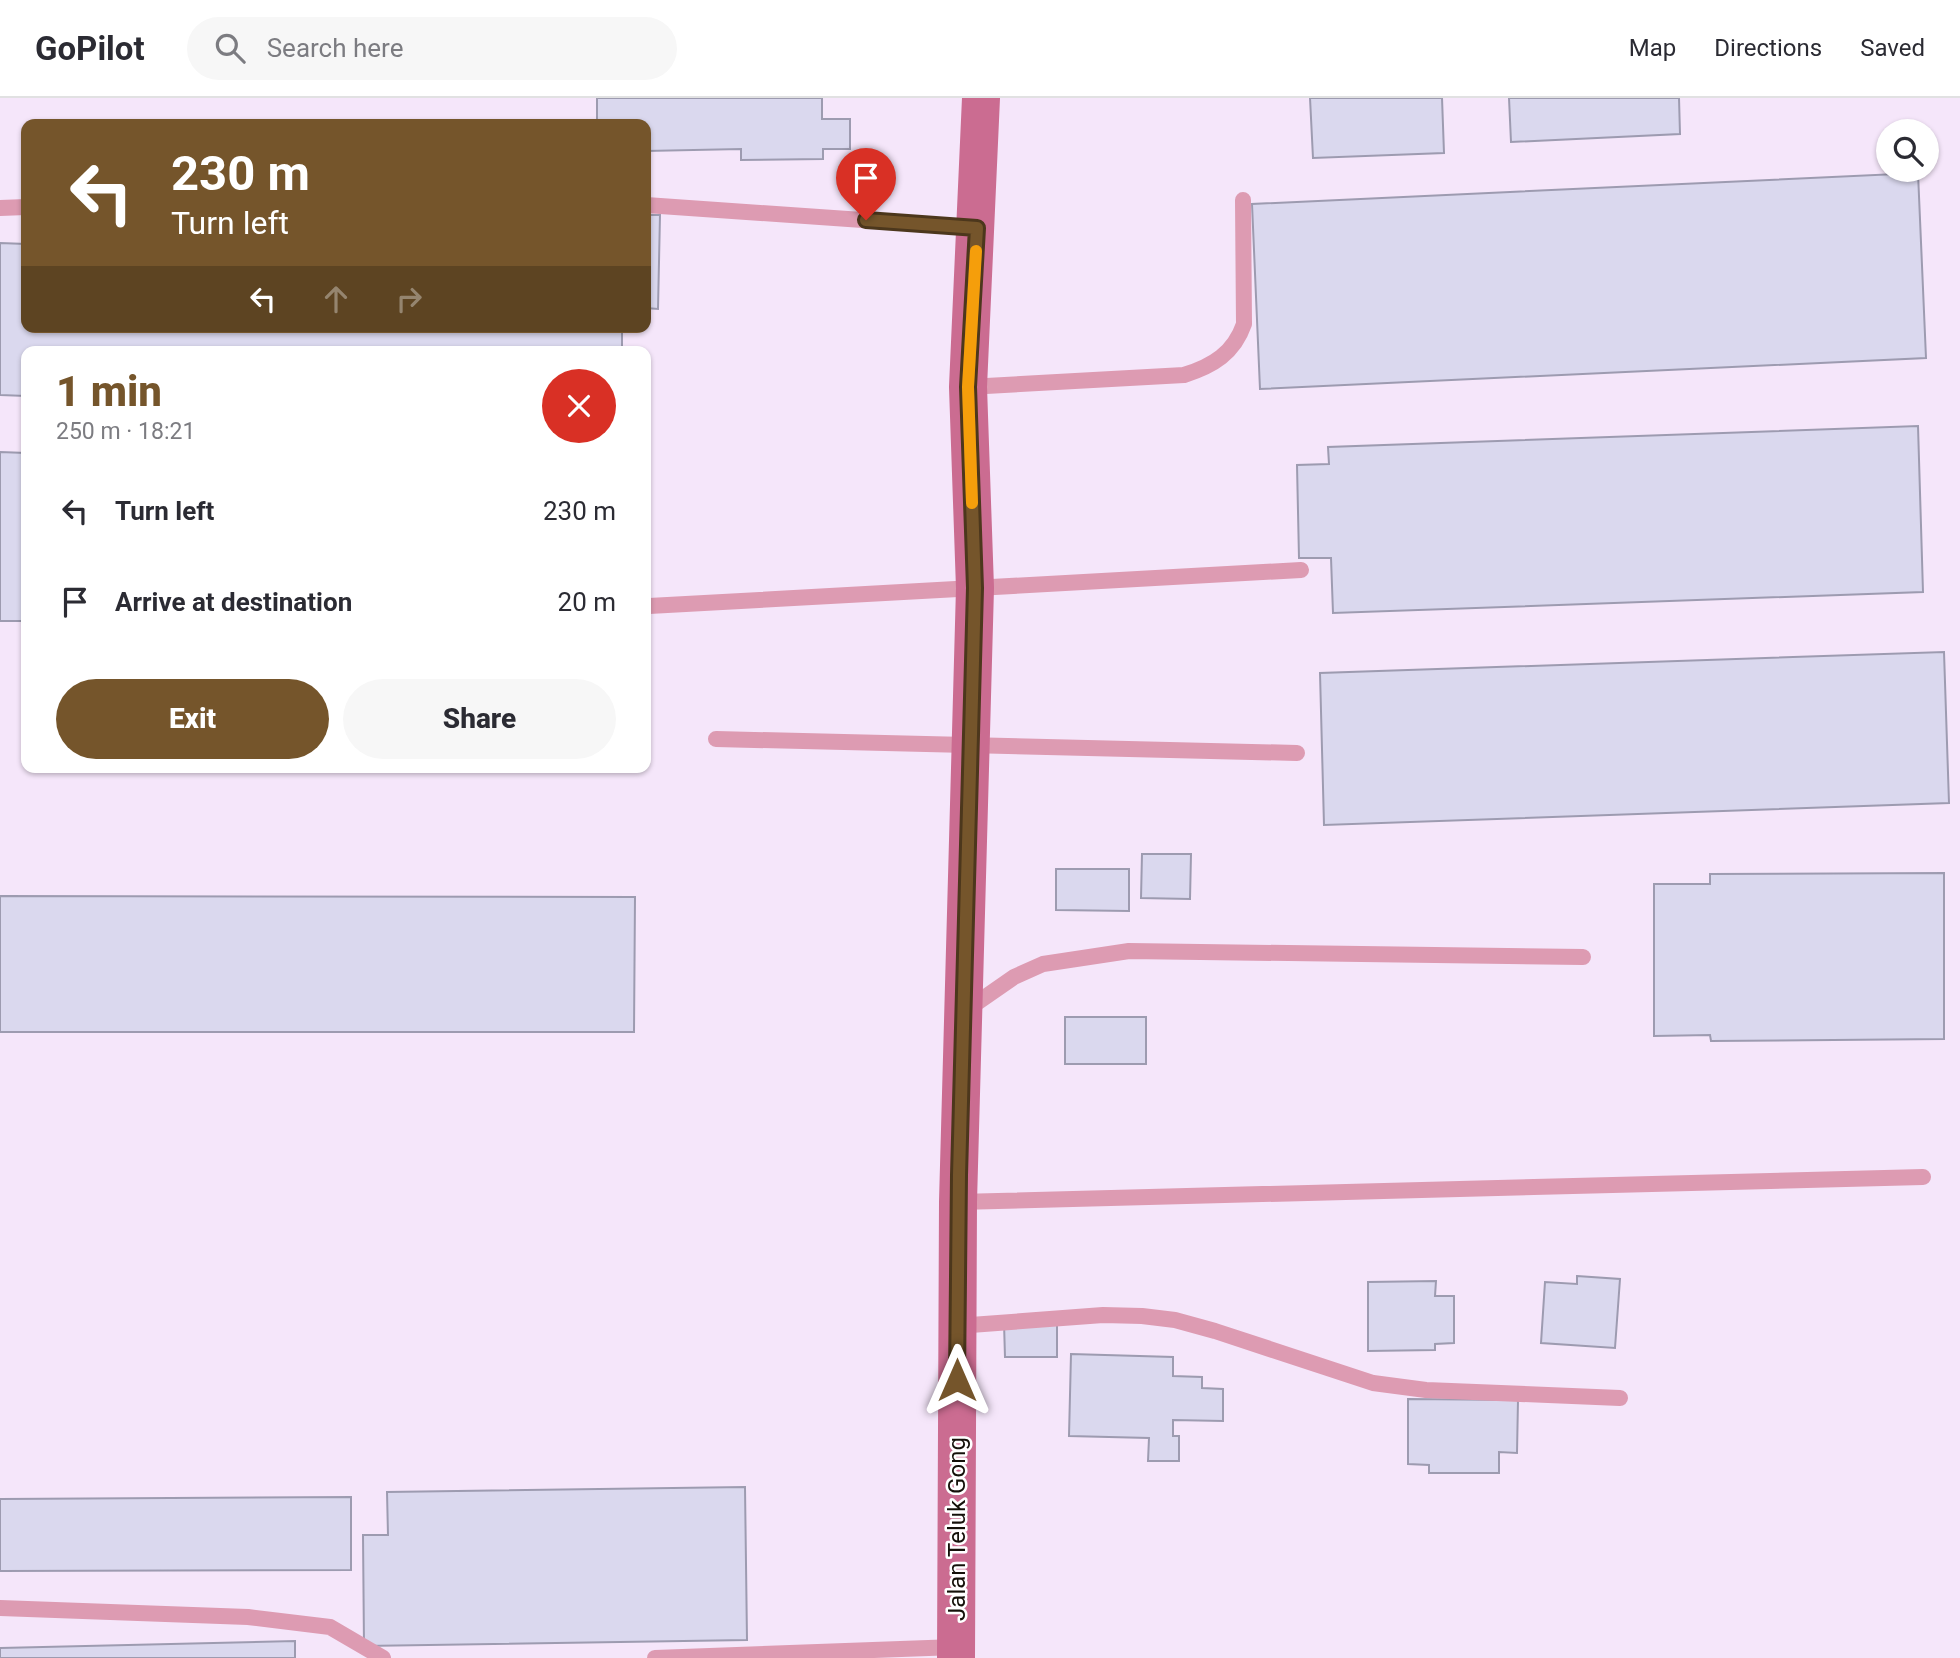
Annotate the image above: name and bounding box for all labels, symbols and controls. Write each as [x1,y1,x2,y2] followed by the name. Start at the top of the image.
[187,17,677,80] search box
[35,29,145,68] text: GoPilot
[211,29,249,67] icon: search
[267,33,403,63] text: Search here
[1629,34,1676,62] text: Map
[1714,34,1822,62] text: Directions
[1860,34,1925,62] text: Saved
[1876,119,1939,182] map controls
[1876,119,1939,182] button: search
[171,145,310,202] text: 230 m
[56,147,147,238] icon: left
[836,148,896,220] pin
[847,159,885,197] icon: arrive
[171,204,289,242] text: Turn left
[244,280,282,318] icon: left
[317,280,355,318] icon: ahead
[390,280,428,318] icon: right
[56,367,162,416] text: 1 min
[542,369,616,443] button: close
[56,418,195,445] text: 250 m · 18:21
[56,492,94,530] icon: left
[115,496,214,526] text: Turn left
[543,496,616,526] text: 230 m
[56,583,94,621] icon: arrive
[115,587,352,617] text: Arrive at destination
[558,587,616,617] text: 20 m
[56,679,329,759] button: Exit
[343,679,616,759] button: Share
[920,1343,994,1417] position arrow
[943,1437,971,1621] street label: Jalan Teluk Gong

